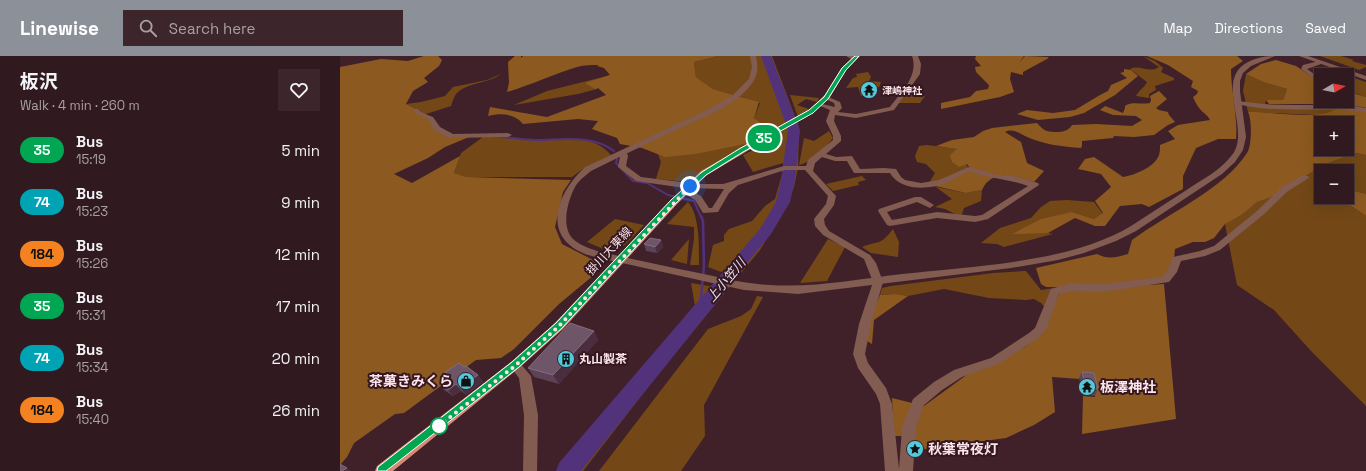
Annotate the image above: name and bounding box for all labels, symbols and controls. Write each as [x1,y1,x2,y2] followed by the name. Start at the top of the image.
[123,10,403,46] search box
[20,16,99,41] text: Linewise
[137,17,159,39] icon: search
[169,19,255,38] text: Search here
[1163,19,1193,37] text: Map
[1215,19,1283,37] text: Directions
[1305,19,1346,37] text: Saved
[1314,68,1354,108] north arrow
[1314,68,1354,204] map controls
[20,69,58,94] text: 板沢
[278,69,320,111] button: heart
[859,80,879,100] temple icon: 津嶋神社
[882,84,923,97] place label: 津嶋神社
[20,97,140,114] text: Walk · 4 min · 260 m
[1314,116,1354,156] button: +
[746,125,782,151] line badge: 35
[756,129,772,147] text: 35
[76,132,103,151] text: Bus
[34,141,50,159] text: 35
[281,141,320,160] text: 5 min
[76,151,106,168] text: 15:19
[1314,164,1354,204] button: −
[680,176,700,196] your location
[76,184,103,203] text: Bus
[34,193,50,211] text: 74
[281,193,320,212] text: 9 min
[76,203,108,220] text: 15:23
[583,224,635,278] street label: 掛川大東線
[76,236,103,255] text: Bus
[30,245,54,263] text: 184
[275,245,320,264] text: 12 min
[703,253,751,305] water label: 上小笠川
[76,255,108,272] text: 15:26
[76,288,103,307] text: Bus
[34,297,50,315] text: 35
[276,297,320,316] text: 17 min
[76,307,106,324] text: 15:31
[76,340,103,359] text: Bus
[34,349,50,367] text: 74
[272,349,320,368] text: 20 min
[556,349,576,369] building icon: 丸山製茶
[579,351,627,367] place label: 丸山製茶
[76,359,109,376] text: 15:34
[456,371,476,391] shop icon: 茶菓きみくら
[369,372,453,390] place label: 茶菓きみくら
[1077,377,1097,397] temple icon: 板澤神社
[1100,378,1156,396] place label: 板澤神社
[76,392,103,411] text: Bus
[30,401,54,419] text: 184
[272,401,320,420] text: 26 min
[76,411,109,428] text: 15:40
[430,417,448,435] unlabelled marker
[905,439,925,459] place icon: 秋葉常夜灯
[928,440,998,458] place label: 秋葉常夜灯

